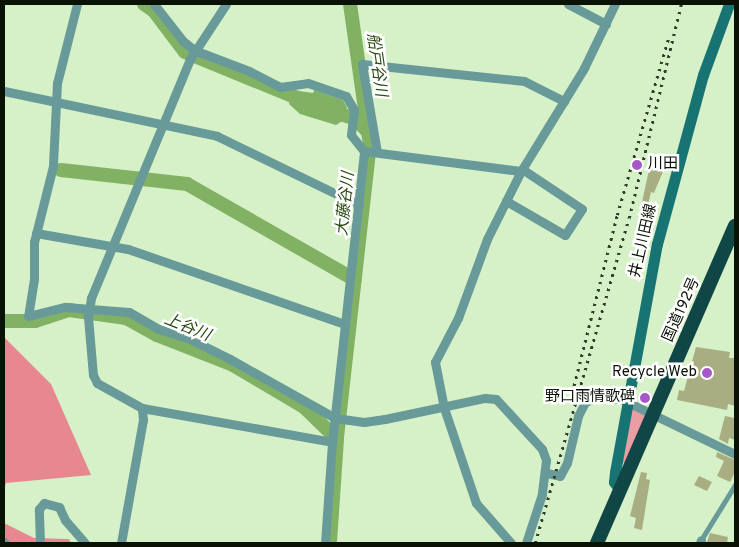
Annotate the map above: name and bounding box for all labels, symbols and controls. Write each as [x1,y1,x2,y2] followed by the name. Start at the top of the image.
[362,32,390,98] water label: 船戸谷川
[648,156,678,174] place label: 川田
[630,158,644,172] marker: 川田
[333,171,359,237] water label: 大藤谷川
[627,202,661,280] street label: 井上川田線
[660,275,704,345] street label: 国道192号
[161,310,213,346] water label: 上谷川
[612,364,697,382] place label: Recycle Web
[701,367,713,379] marker: Recycle Web
[545,389,635,407] place label: 野口雨情歌碑
[639,392,651,404] marker: 野口雨情歌碑

